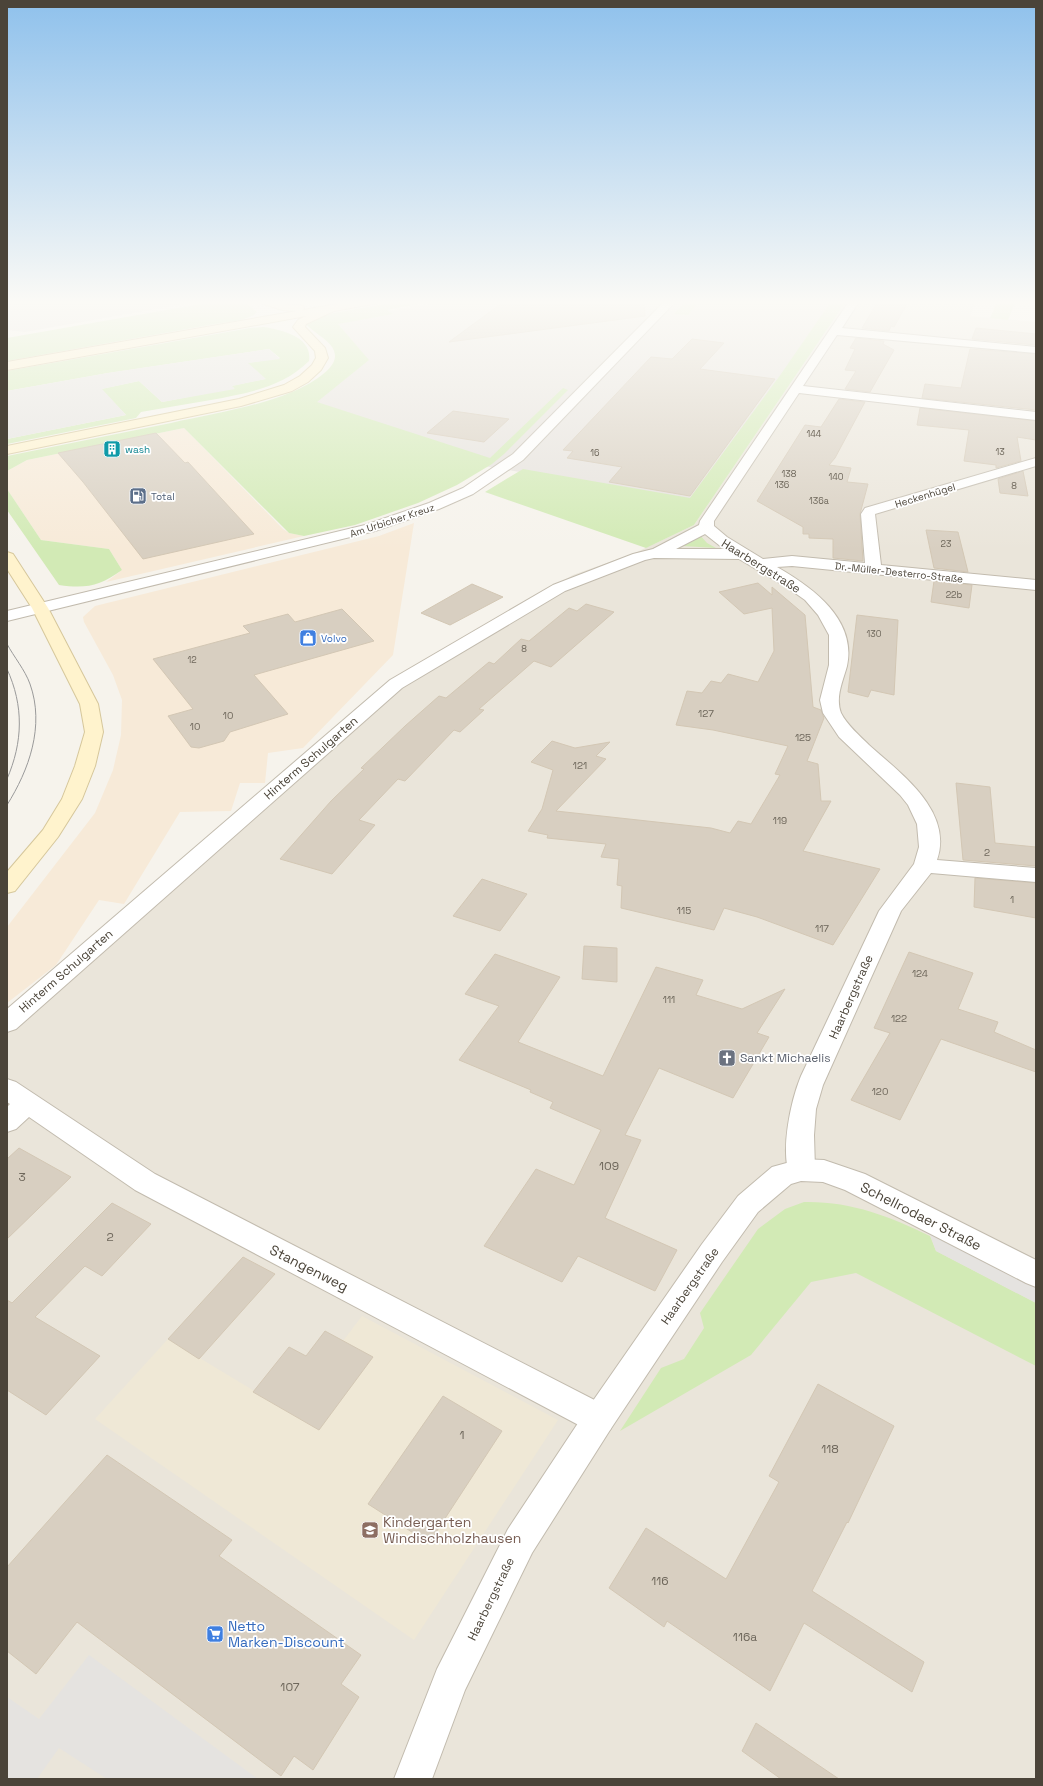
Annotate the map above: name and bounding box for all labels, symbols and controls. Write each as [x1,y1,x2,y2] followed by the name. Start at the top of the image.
[806,428,822,440] house number: 144
[102,439,122,459] building icon: wash
[125,443,150,456] place label: wash
[995,446,1005,458] house number: 13
[590,447,600,459] house number: 16
[782,468,797,480] house number: 138
[828,471,844,483] house number: 140
[775,479,790,491] house number: 136
[893,480,957,511] street label: Heckenhügel
[1011,480,1017,492] house number: 8
[128,486,148,506] fuel station icon: Total
[151,490,175,503] place label: Total
[809,495,829,507] house number: 136a
[348,501,436,540] street label: Am Urbicher Kreuz
[718,535,804,597] street label: Haarbergstraße
[941,538,951,550] house number: 23
[834,559,964,586] street label: Dr.-Müller-Desterro-Straße
[946,589,963,601] house number: 22b
[298,628,318,648] shop icon: Volvo
[867,628,882,640] house number: 130
[321,632,347,645] place label: Volvo
[521,643,527,655] house number: 8
[187,654,197,666] house number: 12
[698,707,714,720] house number: 127
[223,709,233,722] house number: 10
[261,713,361,803] street label: Hinterm Schulgarten
[190,720,200,733] house number: 10
[795,731,811,744] house number: 125
[573,759,587,772] house number: 121
[773,814,787,827] house number: 119
[984,846,990,859] house number: 2
[1010,893,1014,906] house number: 1
[677,904,691,917] house number: 115
[815,922,829,935] house number: 117
[16,926,116,1016] street label: Hinterm Schulgarten
[825,952,877,1042] street label: Haarbergstraße
[912,967,928,980] house number: 124
[663,993,675,1006] house number: 111
[891,1012,907,1025] house number: 122
[717,1048,737,1068] church icon: Sankt Michaelis
[740,1050,831,1066] place label: Sankt Michaelis
[872,1085,888,1098] house number: 120
[599,1158,619,1174] house number: 109
[18,1169,26,1185] house number: 3
[857,1178,985,1254] street label: Schellrodaer Straße
[106,1229,114,1245] house number: 2
[267,1241,351,1295] street label: Stangenweg
[657,1244,723,1328] street label: Haarbergstraße
[459,1427,465,1443] house number: 1
[821,1441,839,1457] house number: 118
[383,1513,521,1547] place label: Kindergarten Windischholzhausen
[360,1520,380,1540] school or university icon: Kindergarten Windischholzhausen
[464,1555,518,1643] street label: Haarbergstraße
[651,1573,669,1589] house number: 116
[228,1617,344,1651] place label: Netto Marken-Discount
[205,1624,225,1644] supermarket icon: Netto Marken-Discount
[733,1629,757,1645] house number: 116a
[280,1679,300,1695] house number: 107

